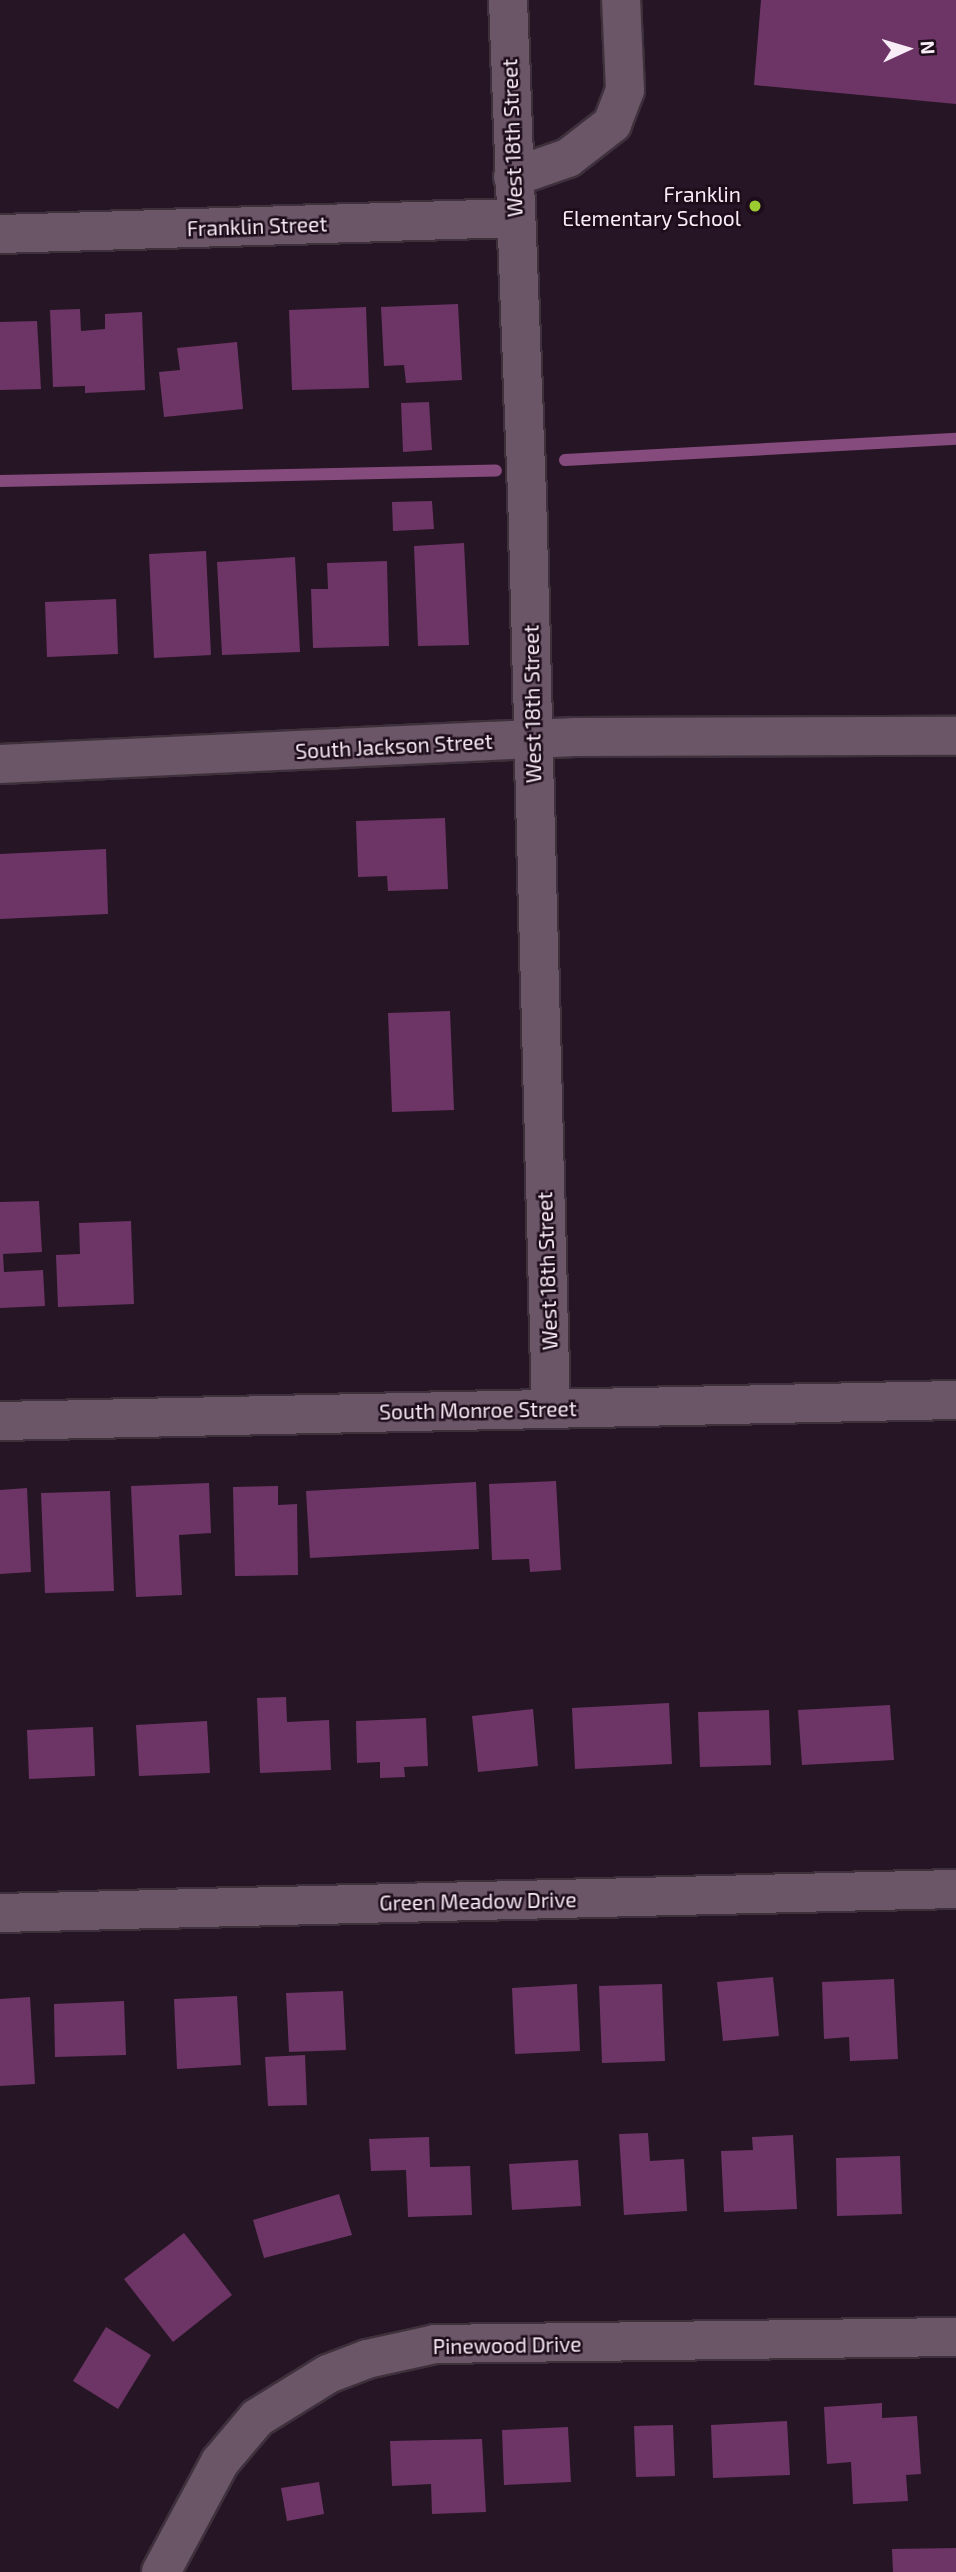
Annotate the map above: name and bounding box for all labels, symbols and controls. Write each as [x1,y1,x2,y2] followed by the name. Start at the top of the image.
[872,14,942,84] north arrow
[916,40,940,55] text: N
[497,58,527,218] street label: West 18th Street
[562,181,741,231] place label: Franklin Elementary School
[747,198,763,214] marker: Franklin Elementary School
[186,211,328,241] street label: Franklin Street
[518,625,546,783] street label: West 18th Street
[294,728,494,764] street label: South Jackson Street
[532,1191,562,1351] street label: West 18th Street
[379,1396,577,1424] street label: South Monroe Street
[379,1887,577,1915] street label: Green Meadow Drive
[432,2331,582,2359] street label: Pinewood Drive

